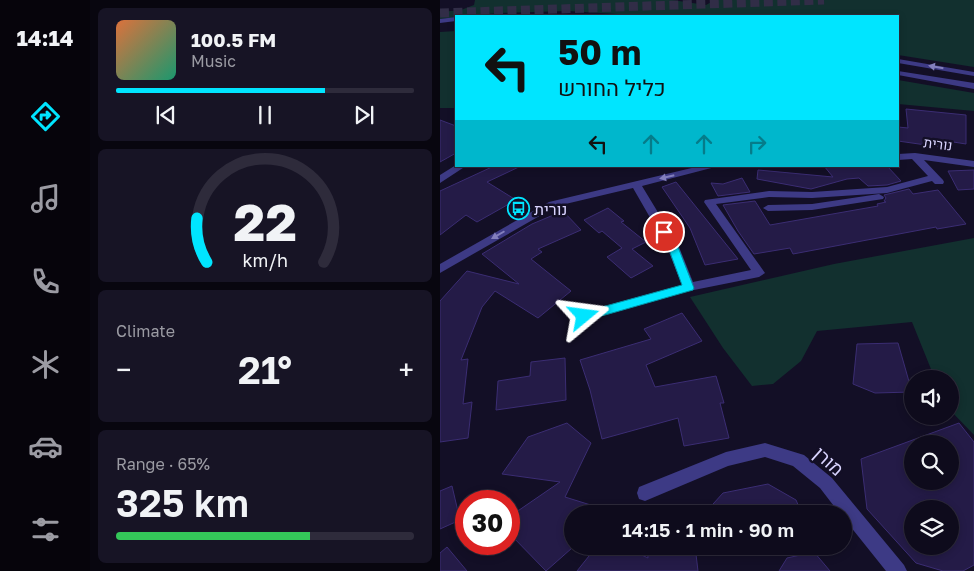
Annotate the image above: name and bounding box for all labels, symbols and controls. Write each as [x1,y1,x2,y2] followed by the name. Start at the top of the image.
[16,24,74,51] text: 14:14
[191,28,276,51] text: 100.5 FM
[558,31,641,73] text: 50 m
[475,35,540,100] icon: left
[191,51,236,71] text: Music
[927,63,943,71] one-way arrow
[558,74,666,101] text: כליל החורש
[28,99,63,134] icon: directions
[152,101,180,129] icon: previous
[251,101,279,129] icon: pause
[350,101,378,129] icon: next
[584,130,612,158] icon: left
[637,130,665,158] icon: ahead
[690,130,718,158] icon: ahead
[743,130,771,158] icon: right
[923,133,954,154] street label: נורית
[659,173,674,181] one-way arrow
[28,181,63,216] icon: music
[233,190,297,252] text: 22
[506,197,530,221] bus stop icon: נורית
[534,199,567,219] place label: נורית
[643,211,685,253] pin
[650,218,678,246] icon: arrive
[492,231,505,240] one-way arrow
[242,249,288,271] text: km/h
[28,264,63,299] icon: phone
[557,289,609,341] position arrow
[116,321,175,341] text: Climate
[28,347,63,382] icon: climate
[238,347,292,392] text: 21°
[116,353,131,386] text: −
[399,353,414,386] text: +
[904,370,959,555] map controls
[904,370,959,425] button: sound
[28,429,63,464] icon: car
[904,435,959,490] button: search
[810,441,849,480] street label: מורן
[116,454,210,474] text: Range · 65%
[116,480,249,525] text: 325 km
[455,490,520,555] speed limit sign: 30
[904,500,959,555] button: layers
[28,512,63,547] icon: filters
[622,518,794,541] text: 14:15 · 1 min · 90 m

